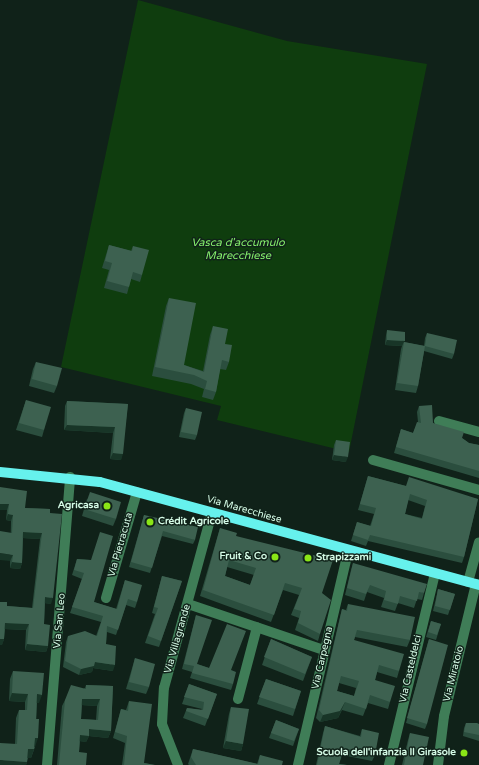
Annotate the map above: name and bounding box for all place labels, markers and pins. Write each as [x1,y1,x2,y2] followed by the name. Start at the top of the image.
[58,500,99,512] place label: Agricasa
[102,501,112,511] marker: Agricasa
[158,516,229,528] place label: Crédit Agricole
[145,517,155,527] marker: Crédit Agricole
[220,551,267,563] place label: Fruit & Co
[270,552,280,562] marker: Fruit & Co
[316,552,371,564] place label: Strapizzami
[303,553,313,563] marker: Strapizzami
[317,747,456,759] place label: Scuola dell'infanzia Il Girasole
[459,748,469,758] marker: Scuola dell'infanzia Il Girasole

